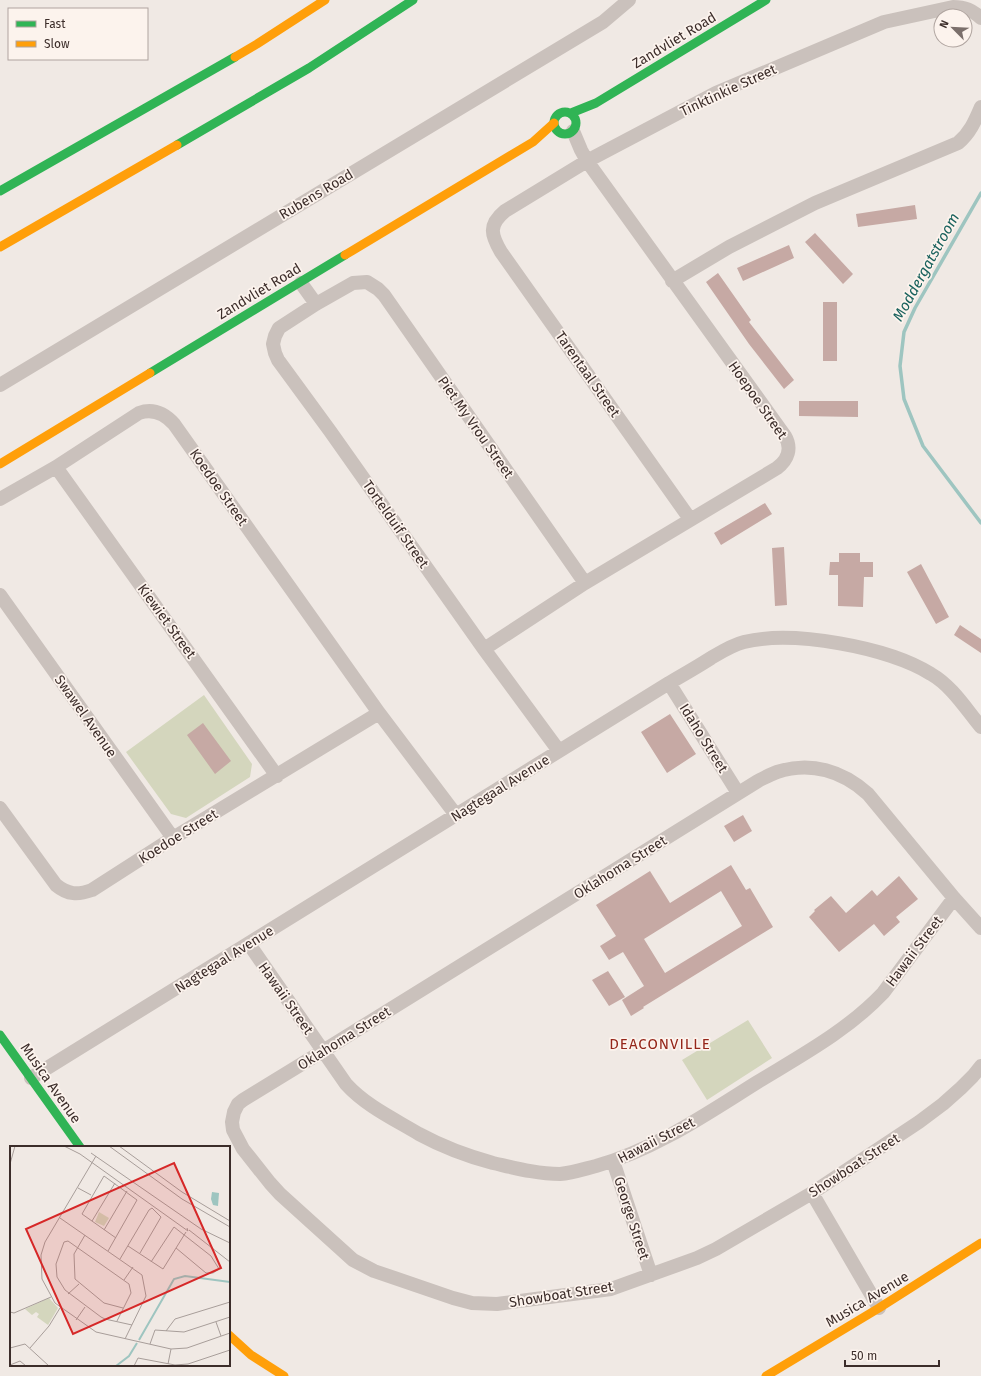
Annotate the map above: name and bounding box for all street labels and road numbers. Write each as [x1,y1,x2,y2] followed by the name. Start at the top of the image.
[629,9,719,72] street label: Zandvliet Road
[677,60,780,120] street label: Tinktinkie Street
[276,166,356,223] street label: Rubens Road
[214,260,304,323] street label: Zandvliet Road
[552,328,624,421] street label: Tarentaal Street
[724,358,791,443] street label: Hoepoe Street
[434,373,518,482] street label: Piet My Vrou Street
[186,446,252,530] street label: Koedoe Street
[359,477,433,572] street label: Tortelduif Street
[134,581,200,663] street label: Kiewiet Street
[51,672,120,761] street label: Swawel Avenue
[676,701,732,777] street label: Idaho Street
[448,751,553,826] street label: Nagtegaal Avenue
[136,805,222,867] street label: Koedoe Street
[571,832,671,903] street label: Oklahoma Street
[882,912,947,990] street label: Hawaii Street
[172,922,277,997] street label: Nagtegaal Avenue
[254,959,317,1038] street label: Hawaii Street
[295,1003,395,1074] street label: Oklahoma Street
[17,1040,84,1127] street label: Musica Avenue
[615,1113,698,1167] street label: Hawaii Street
[806,1129,904,1201] street label: Showboat Street
[610,1175,653,1263] street label: George Street
[823,1268,912,1331] street label: Musica Avenue
[508,1278,615,1311] street label: Showboat Street

